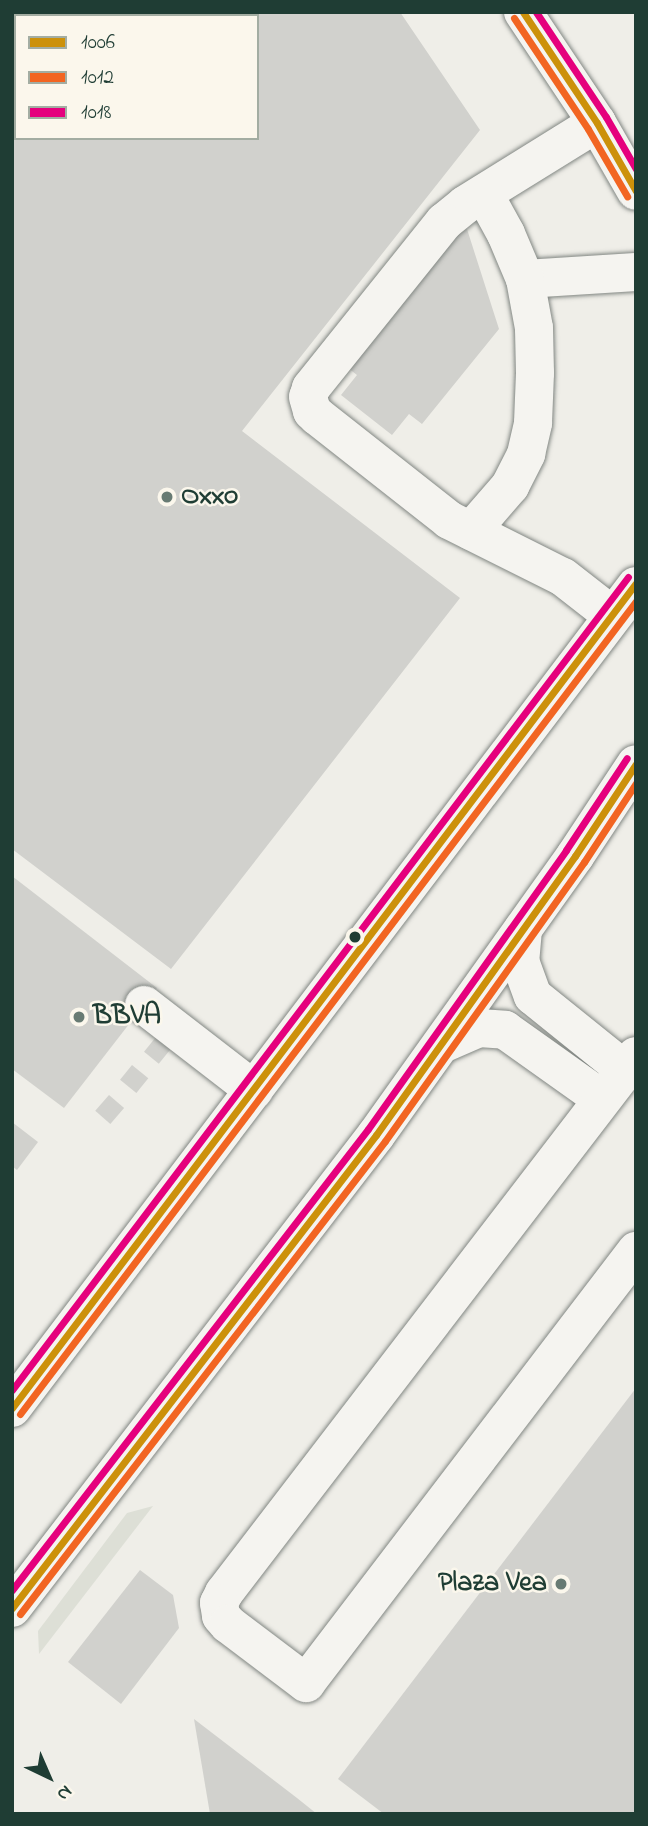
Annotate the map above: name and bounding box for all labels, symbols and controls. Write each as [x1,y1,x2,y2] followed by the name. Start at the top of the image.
[14,14,259,140] legend
[81,28,115,58] text: 1006
[81,63,114,93] text: 1012
[81,98,111,128] text: 1018
[181,480,238,514] place label: Oxxo
[159,489,175,505] marker: Oxxo
[348,930,362,944] unlabelled marker
[93,1000,161,1034] place label: BBVA
[71,1009,87,1025] marker: BBVA
[438,1567,547,1601] place label: Plaza Vea
[553,1576,569,1592] marker: Plaza Vea
[14,1742,84,1812] north arrow
[50,1778,78,1807] text: N

